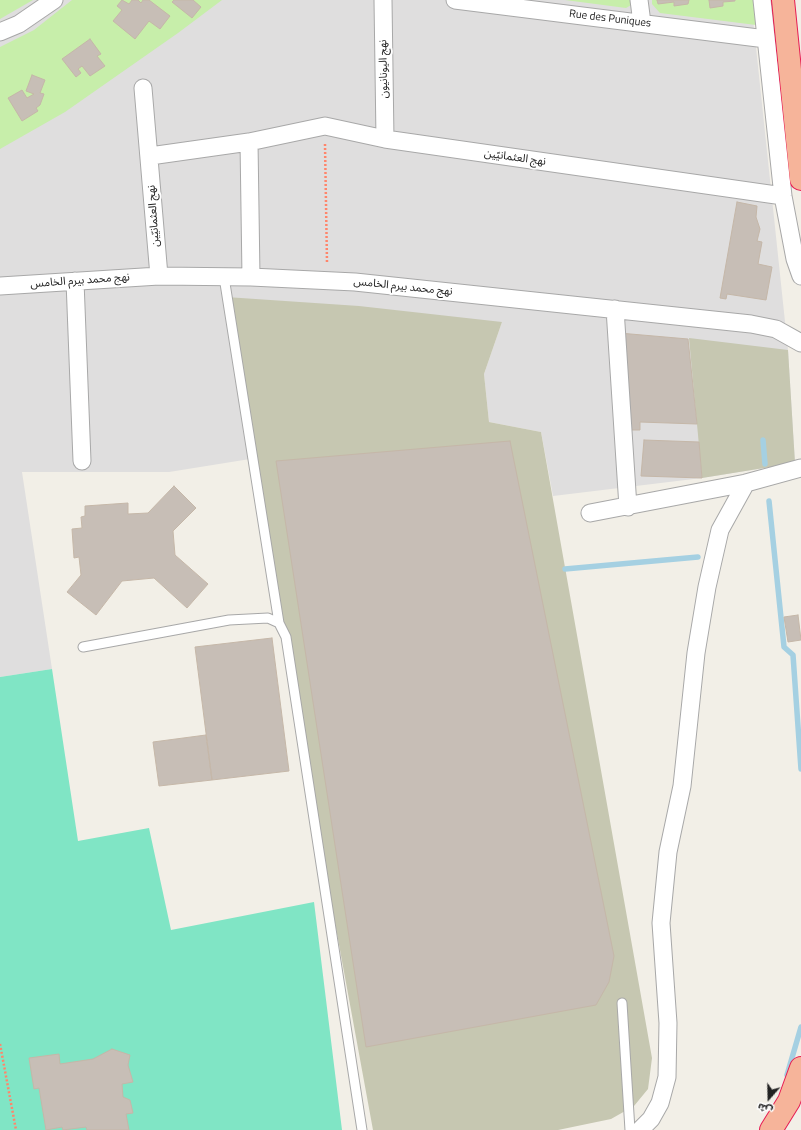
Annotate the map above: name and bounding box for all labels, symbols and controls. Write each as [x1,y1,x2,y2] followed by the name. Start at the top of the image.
[568,7,652,31] street label: Rue des Puniques
[377,39,391,99] street label: نهج اليونانيون
[483,147,547,169] street label: نهج العثمانيّين
[145,185,163,247] street label: نهج العثمانيّين
[30,271,130,291] street label: نهج محمد بيرم الخامس
[353,275,453,299] street label: نهج محمد بيرم الخامس
[749,1078,789,1118] north arrow
[755,1099,775,1119] text: ش

